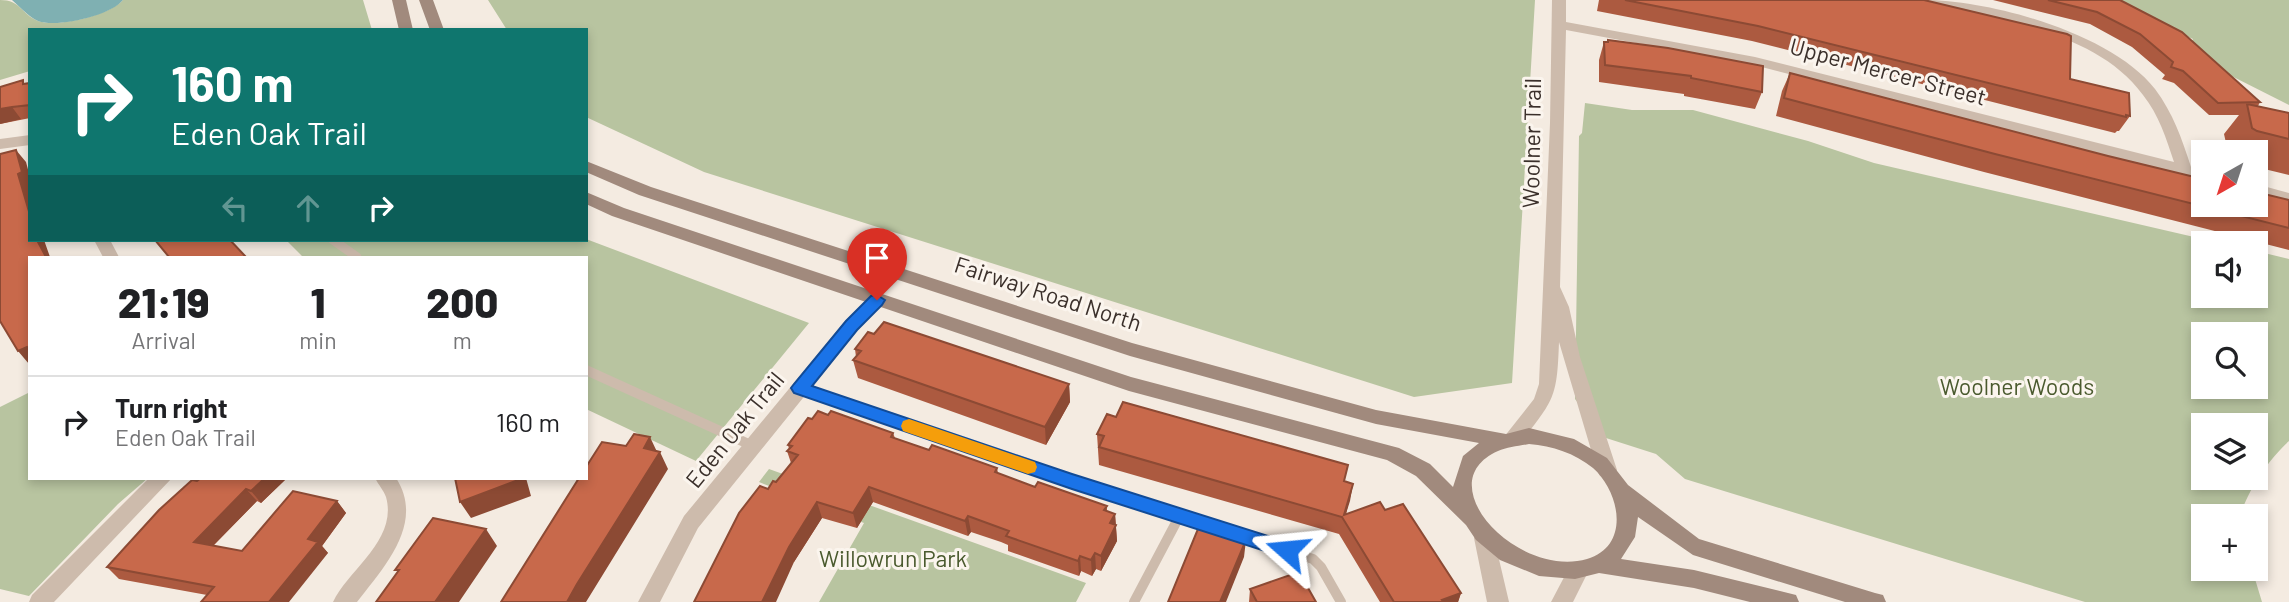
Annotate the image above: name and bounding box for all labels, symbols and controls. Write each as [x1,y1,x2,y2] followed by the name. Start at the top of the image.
[1787,31,1990,111] street label: Upper Mercer Street
[171,53,293,112] text: 160 m
[56,56,147,147] icon: right
[1516,78,1546,208] street label: Woolner Trail
[171,113,367,151] text: Eden Oak Trail
[2191,140,2268,217] north arrow
[2191,140,2268,581] map controls
[216,189,254,227] icon: left
[289,189,327,227] icon: ahead
[362,189,400,227] icon: right
[847,228,907,300] pin
[2191,231,2268,308] button: sound
[858,239,896,277] icon: arrive
[951,250,1145,337] street label: Fairway Road North
[118,276,209,326] text: 21:19
[310,276,325,326] text: 1
[426,276,498,326] text: 200
[2191,322,2268,399] button: search
[131,326,196,354] text: Arrival
[299,326,337,354] text: min
[453,326,472,354] text: m
[679,366,789,493] street label: Eden Oak Trail
[1940,372,2094,400] park label: Woolner Woods
[115,392,228,423] text: Turn right
[56,403,94,441] icon: right
[496,406,560,437] text: 160 m
[2191,413,2268,490] button: layers
[115,423,256,451] text: Eden Oak Trail
[2191,504,2268,581] button: +
[1250,513,1324,587] position arrow
[819,544,967,572] park label: Willowrun Park

